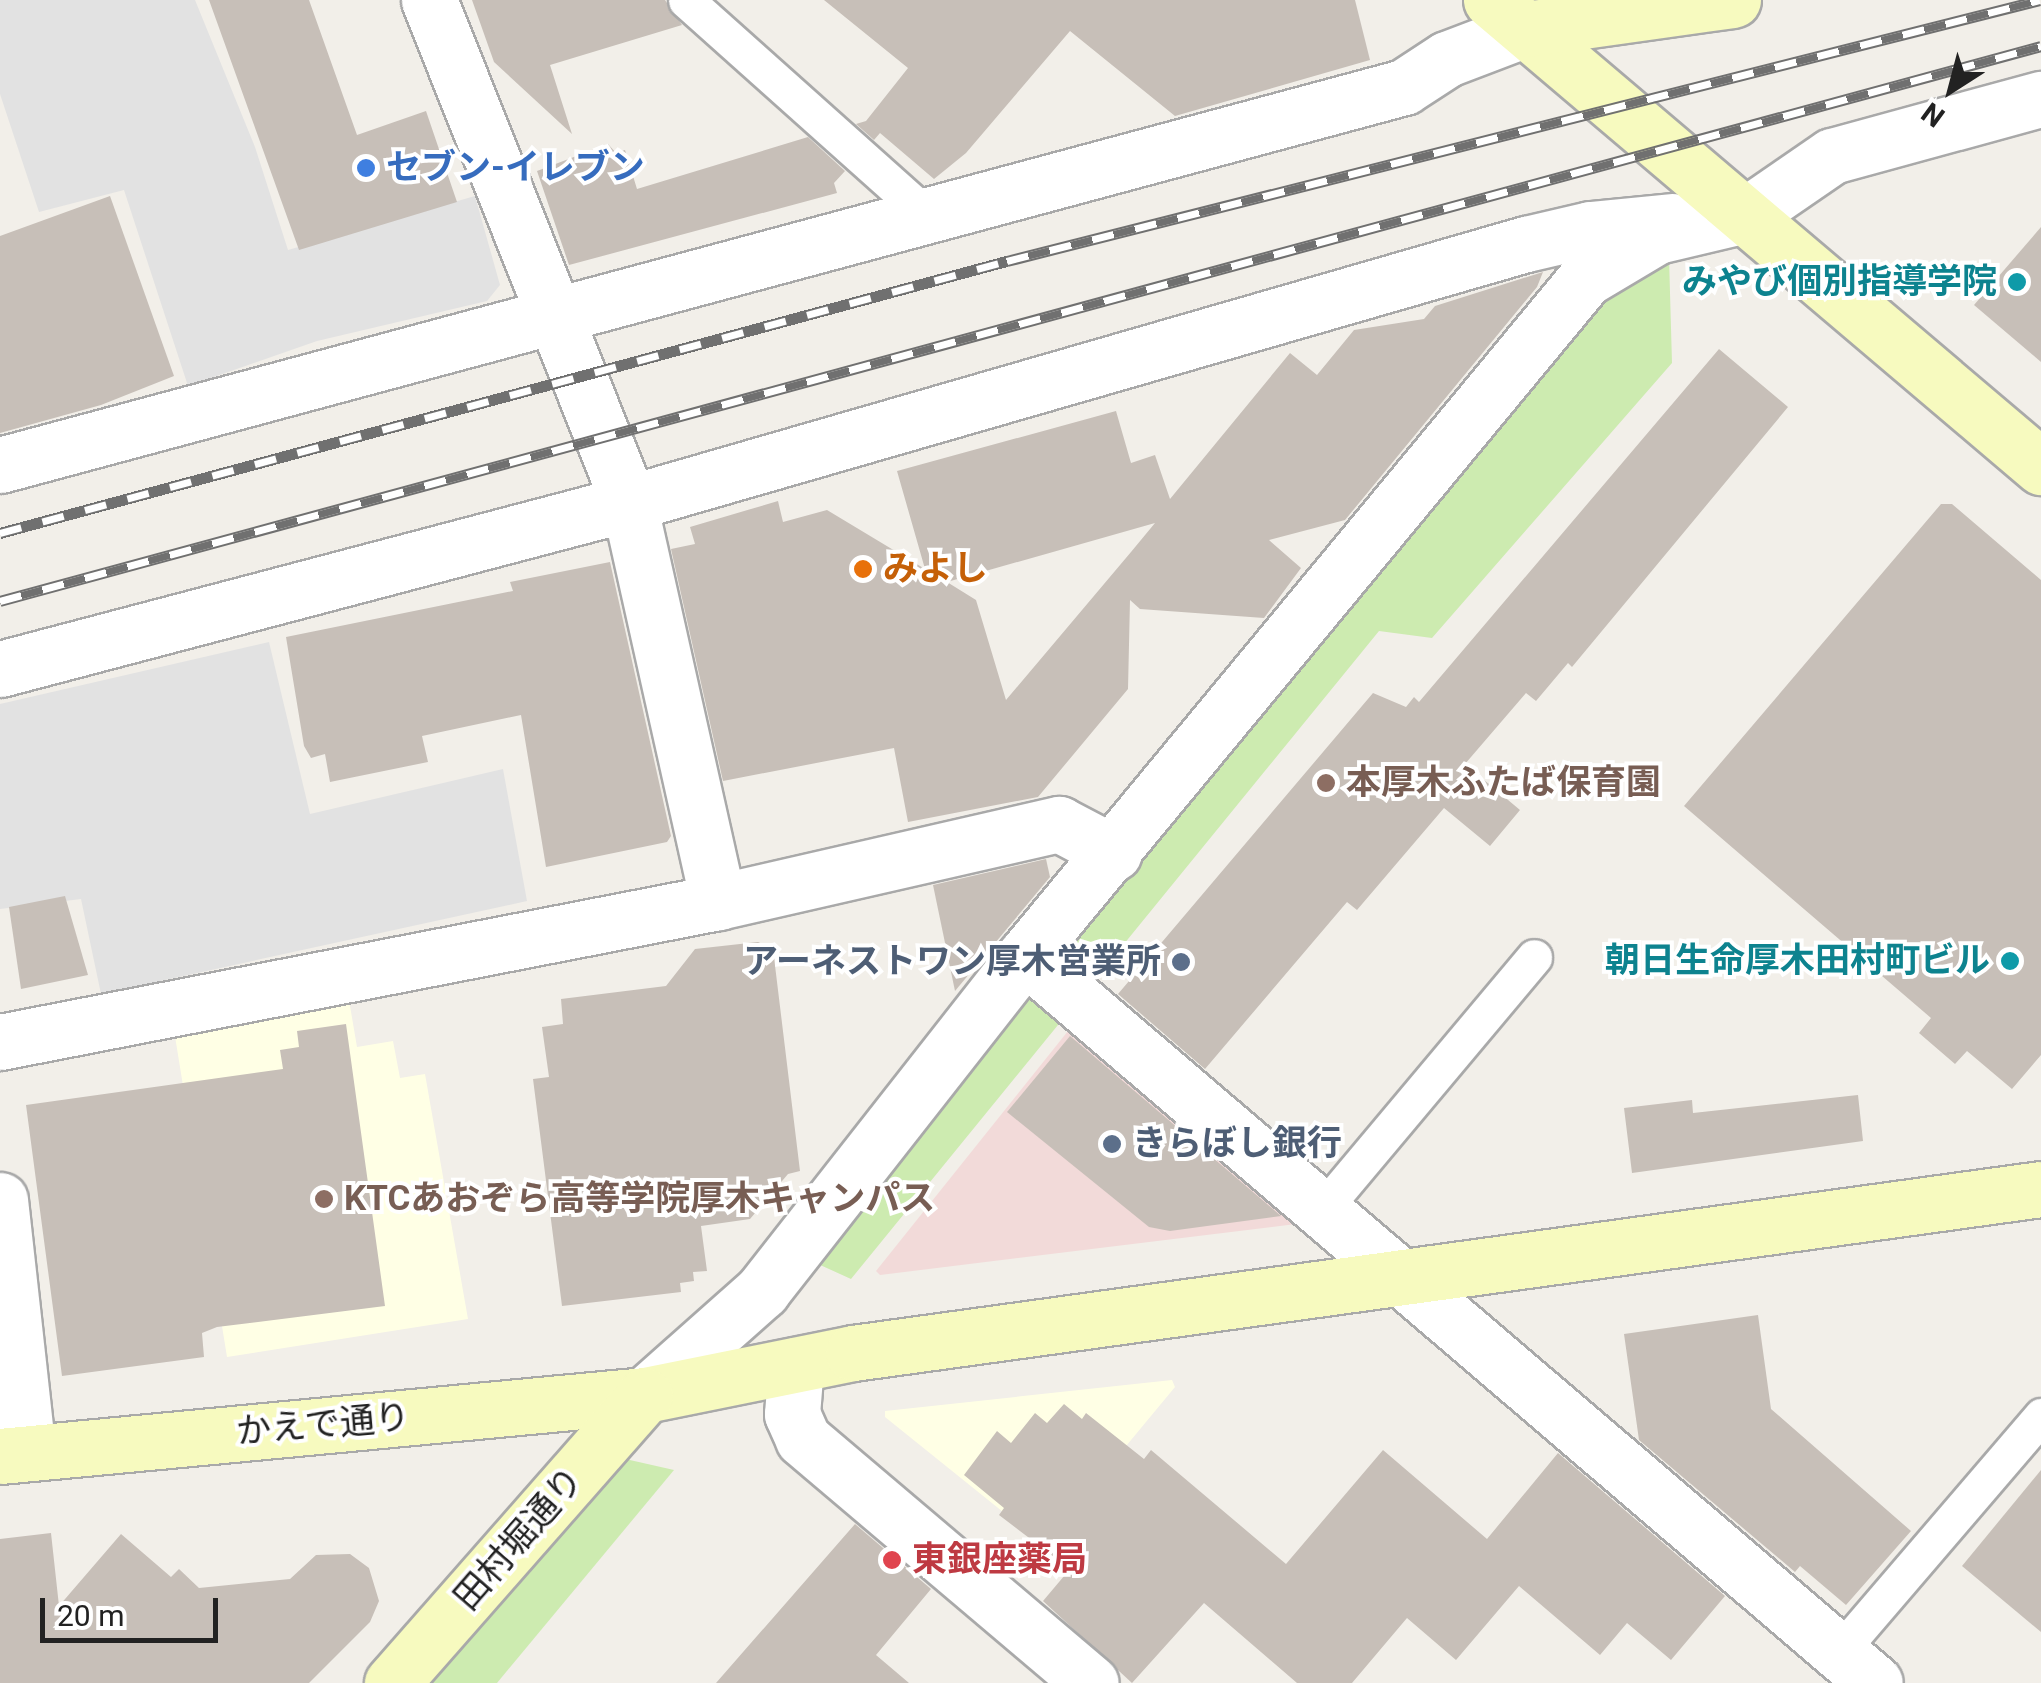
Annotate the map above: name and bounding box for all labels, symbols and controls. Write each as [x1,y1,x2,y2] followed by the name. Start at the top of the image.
[1901,40,2001,140] north arrow
[1915,96,1951,134] text: N
[386,147,645,189] place label: セブン-イレブン
[355,157,377,179] marker: セブン-イレブン
[1682,261,1997,303] place label: みやび個別指導学院
[2006,271,2028,293] marker: みやび個別指導学院
[883,548,988,590] place label: みよし
[852,558,874,580] marker: みよし
[1346,762,1661,804] place label: 本厚木ふたば保育園
[1315,772,1337,794] marker: 本厚木ふたば保育園
[1605,940,1990,982] place label: 朝日生命厚木田村町ビル
[743,941,1161,983] place label: アーネストワン厚木営業所
[1999,950,2021,972] marker: 朝日生命厚木田村町ビル
[1170,951,1192,973] marker: アーネストワン厚木営業所
[1132,1123,1342,1165] place label: きらぼし銀行
[1101,1133,1123,1155] marker: きらぼし銀行
[344,1178,935,1220] place label: KTCあおぞら高等学院厚木キャンパス
[313,1188,335,1210] marker: KTCあおぞら高等学院厚木キャンパス
[234,1396,412,1454] street label: かえで通り
[446,1459,592,1619] street label: 田村堀通り
[912,1539,1087,1581] place label: 東銀座薬局
[881,1549,903,1571] marker: 東銀座薬局
[45,1578,222,1640] scale bar
[57,1598,124,1633] text: 20 m

